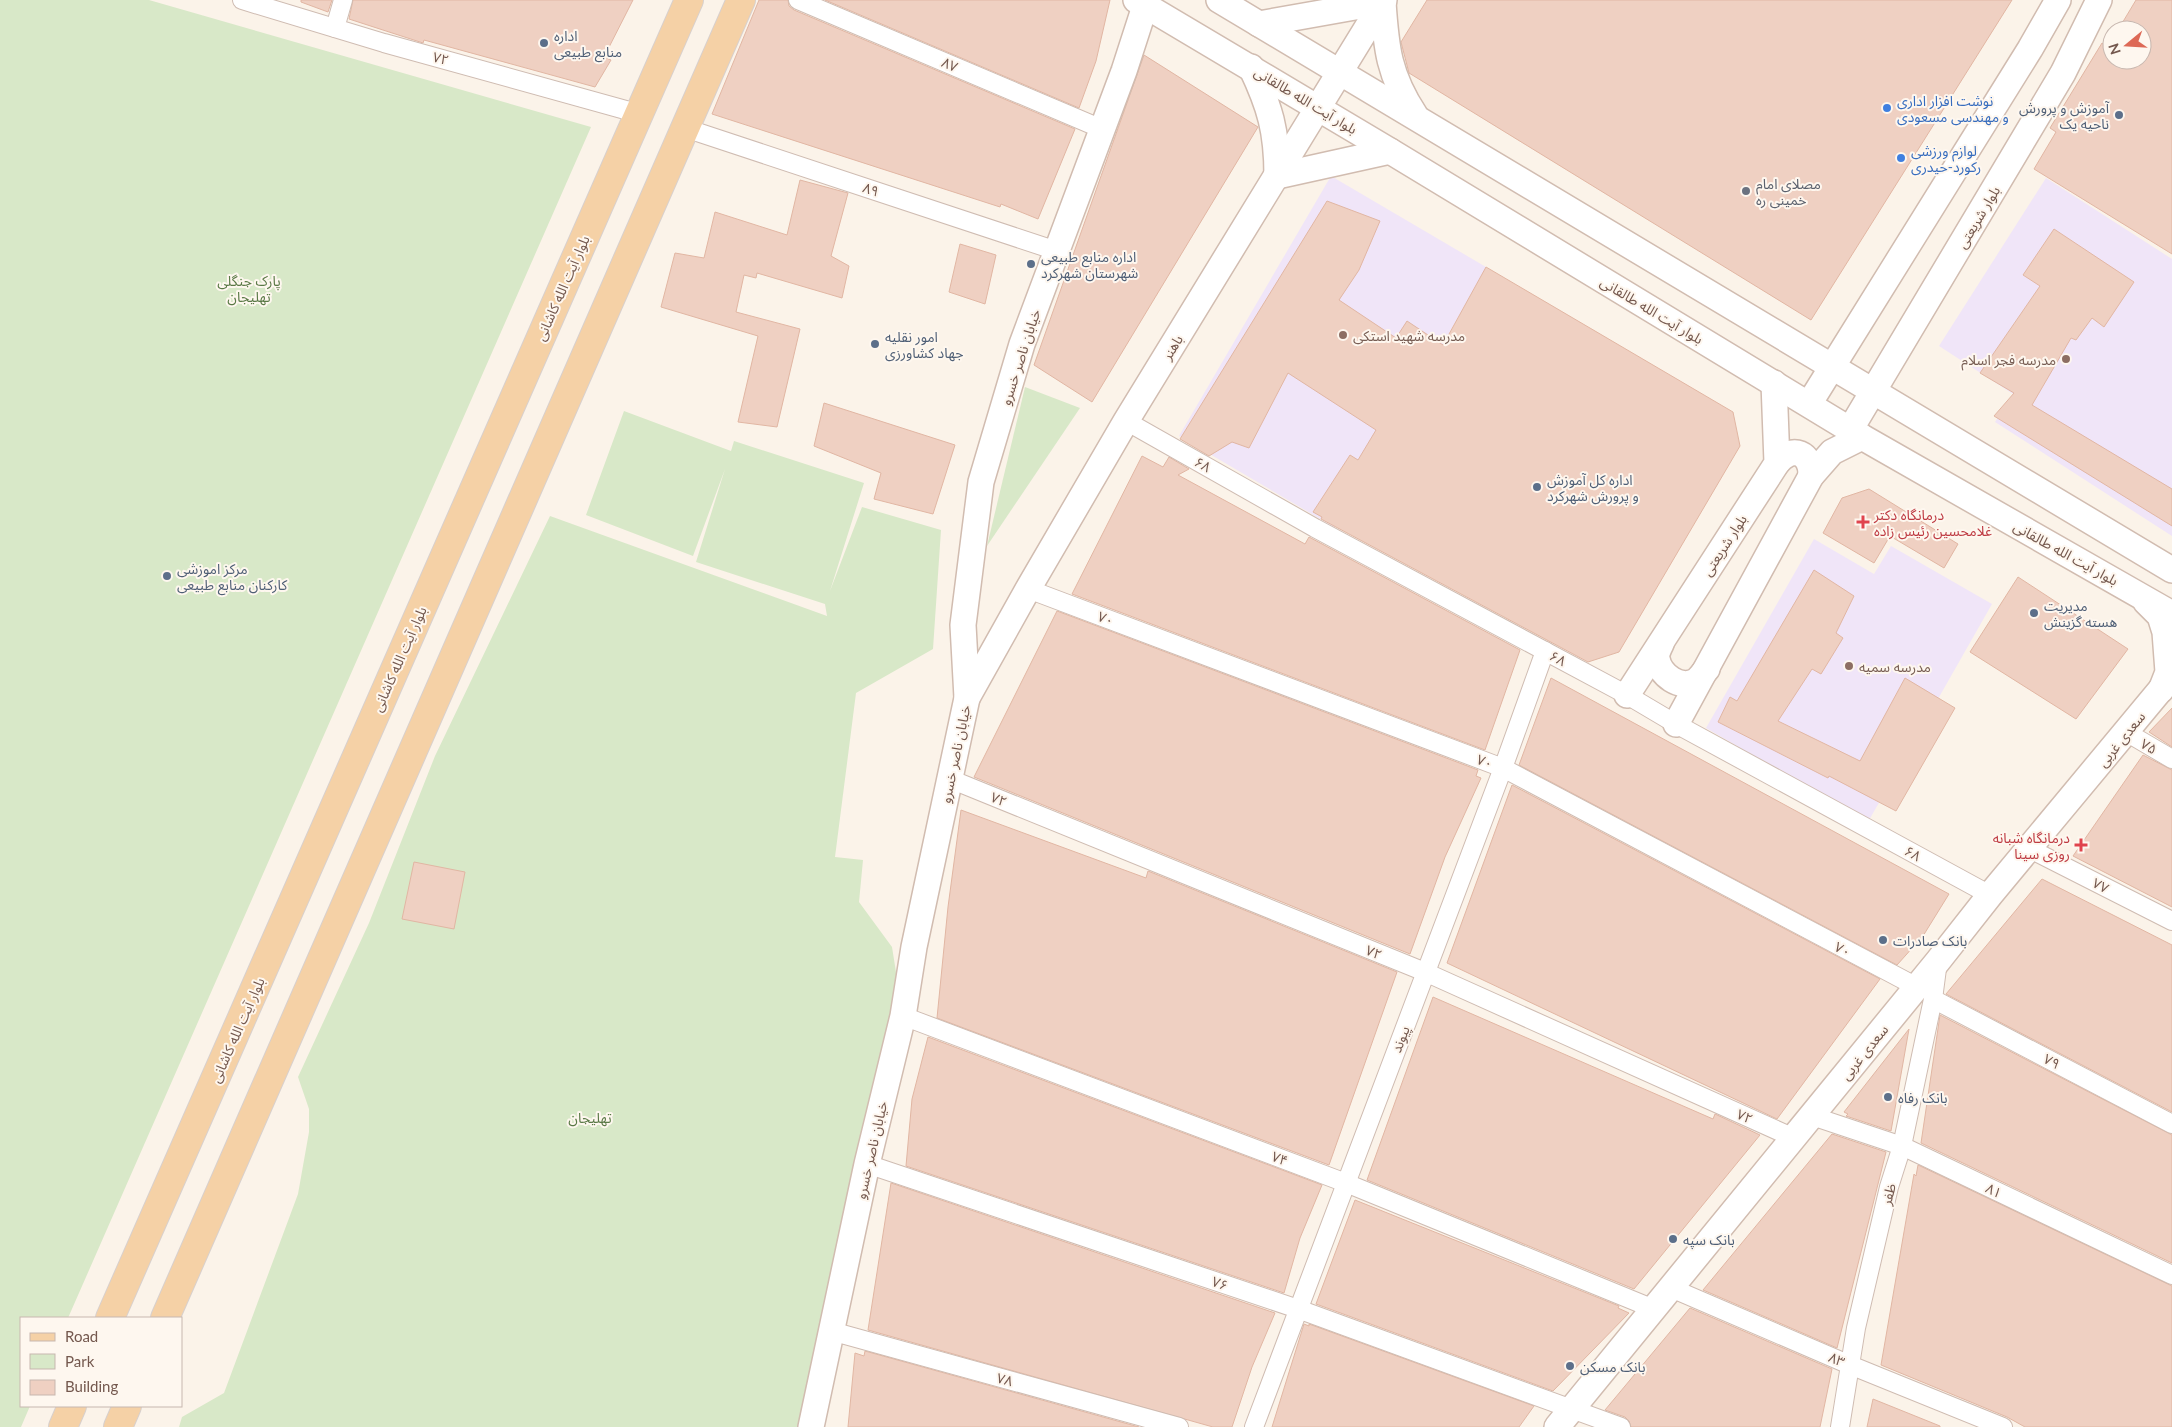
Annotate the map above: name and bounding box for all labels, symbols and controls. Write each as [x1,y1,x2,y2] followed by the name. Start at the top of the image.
[2102,20,2152,70] north arrow
[554,27,622,63] place label: اداره منابع طبیعی
[538,37,550,49] marker: اداره منابع طبیعی
[2104,41,2124,57] text: N
[431,48,451,68] street label: ۷۲
[939,53,961,75] street label: ۸۷
[1251,63,1361,138] street label: بلوار آیت الله طالقانی
[1897,92,2009,126] place label: نوشت افزار اداری و مهندسی مسعودی
[2019,99,2110,132] place label: آموزش و پرورش ناحیه یک
[1881,102,1893,114] marker: نوشت افزار اداری و مهندسی مسعودی
[2113,109,2125,121] marker: آموزش و پرورش ناحیه یک
[1911,142,1981,176] place label: لوازم ورزشی رکورد-حیدری
[1895,152,1907,164] marker: لوازم ورزشی رکورد-حیدری
[1756,175,1821,209] place label: مصلای امام خمینی ره
[861,178,881,200] street label: ۸۹
[1953,183,2004,252] street label: بلوار شریعتی
[1740,185,1752,197] marker: مصلای امام خمینی ره
[531,232,594,344] street label: بلوار آیت الله کاشانی
[1041,248,1138,282] place label: اداره منابع طبیعی شهرستان شهرکرد
[1025,258,1037,270] marker: اداره منابع طبیعی شهرستان شهرکرد
[217,272,281,306] park label: پارک جنگلی تهلیجان
[1597,273,1707,348] street label: بلوار آیت الله طالقانی
[996,307,1045,408] street label: خیابان ناصر خسرو
[1353,327,1465,345] place label: مدرسه شهید استکی
[885,328,964,362] place label: امور نقلیه جهاد کشاورزی
[1337,329,1349,341] marker: مدرسه شهید استکی
[1157,331,1187,364] street label: باهنر
[869,338,881,350] marker: امور نقلیه جهاد کشاورزی
[1961,351,2056,371] place label: مدرسه فجر اسلام
[2060,353,2072,365] marker: مدرسه فجر اسلام
[1192,453,1214,475] street label: ۶۸
[1547,471,1639,506] place label: اداره کل آموزش و پرورش شهرکرد
[1531,481,1543,493] marker: اداره کل آموزش و پرورش شهرکرد
[1873,506,1992,540] place label: درمانگاه دکتر غلامحسین رئیس زاده
[1698,511,1751,579] street label: بلوار شریعتی
[1856,515,1870,529] marker: درمانگاه دکتر غلامحسین رئیس زاده
[2010,517,2121,590] street label: بلوار آیت الله طالقانی
[177,560,288,596] place label: مرکز اموزشی کارکنان منابع طبیعی
[161,570,173,582] marker: مرکز اموزشی کارکنان منابع طبیعی
[2044,597,2117,631] place label: مدیریت هسته گزینش
[368,603,431,715] street label: بلوار آیت الله کاشانی
[1095,607,1117,629] street label: ۷۰
[2028,607,2040,619] marker: مدیریت هسته گزینش
[1547,647,1569,669] street label: ۶۸
[1859,658,1931,676] place label: مدرسه سمیه
[1843,660,1855,672] marker: مدرسه سمیه
[936,703,975,805] street label: خیابان ناصر خسرو
[2094,708,2149,771] street label: سعدی غربی
[2138,735,2160,757] street label: ۷۵
[1474,750,1496,772] street label: ۷۰
[988,788,1010,810] street label: ۷۲
[1993,829,2070,863] place label: درمانگاه شبانه روزی سینا
[2074,838,2088,852] marker: درمانگاه شبانه روزی سینا
[1902,842,1924,864] street label: ۶۸
[2090,874,2112,896] street label: ۷۷
[1893,932,1967,950] place label: بانک صادرات
[1877,934,1889,946] marker: بانک صادرات
[1832,938,1854,960] street label: ۷۰
[1363,941,1385,963] street label: ۷۲
[206,974,269,1086] street label: بلوار آیت الله کاشانی
[1837,1021,1892,1084] street label: سعدی غربی
[1387,1023,1415,1056] street label: پیوند
[2041,1050,2063,1072] street label: ۷۹
[1898,1089,1948,1107] place label: بانک رفاه
[1882,1091,1894,1103] marker: بانک رفاه
[851,1099,892,1201] street label: خیابان ناصر خسرو
[1734,1105,1756,1127] street label: ۷۲
[568,1109,612,1127] park label: تهلیجان
[1269,1147,1291,1169] street label: ۷۴
[1983,1179,2005,1201] street label: ۸۱
[1877,1181,1900,1208] street label: ظفر
[1683,1231,1735,1250] place label: بانک سپه
[1667,1233,1679,1245] marker: بانک سپه
[1210,1272,1230,1294] street label: ۷۶
[20,1317,182,1407] legend
[65,1327,98,1345] text: Road
[1826,1348,1848,1370] street label: ۸۳
[65,1352,95,1370] text: Park
[1580,1358,1646,1376] place label: بانک مسکن
[1564,1360,1576,1372] marker: بانک مسکن
[995,1369,1015,1389] street label: ۷۸
[65,1377,118,1395] text: Building

